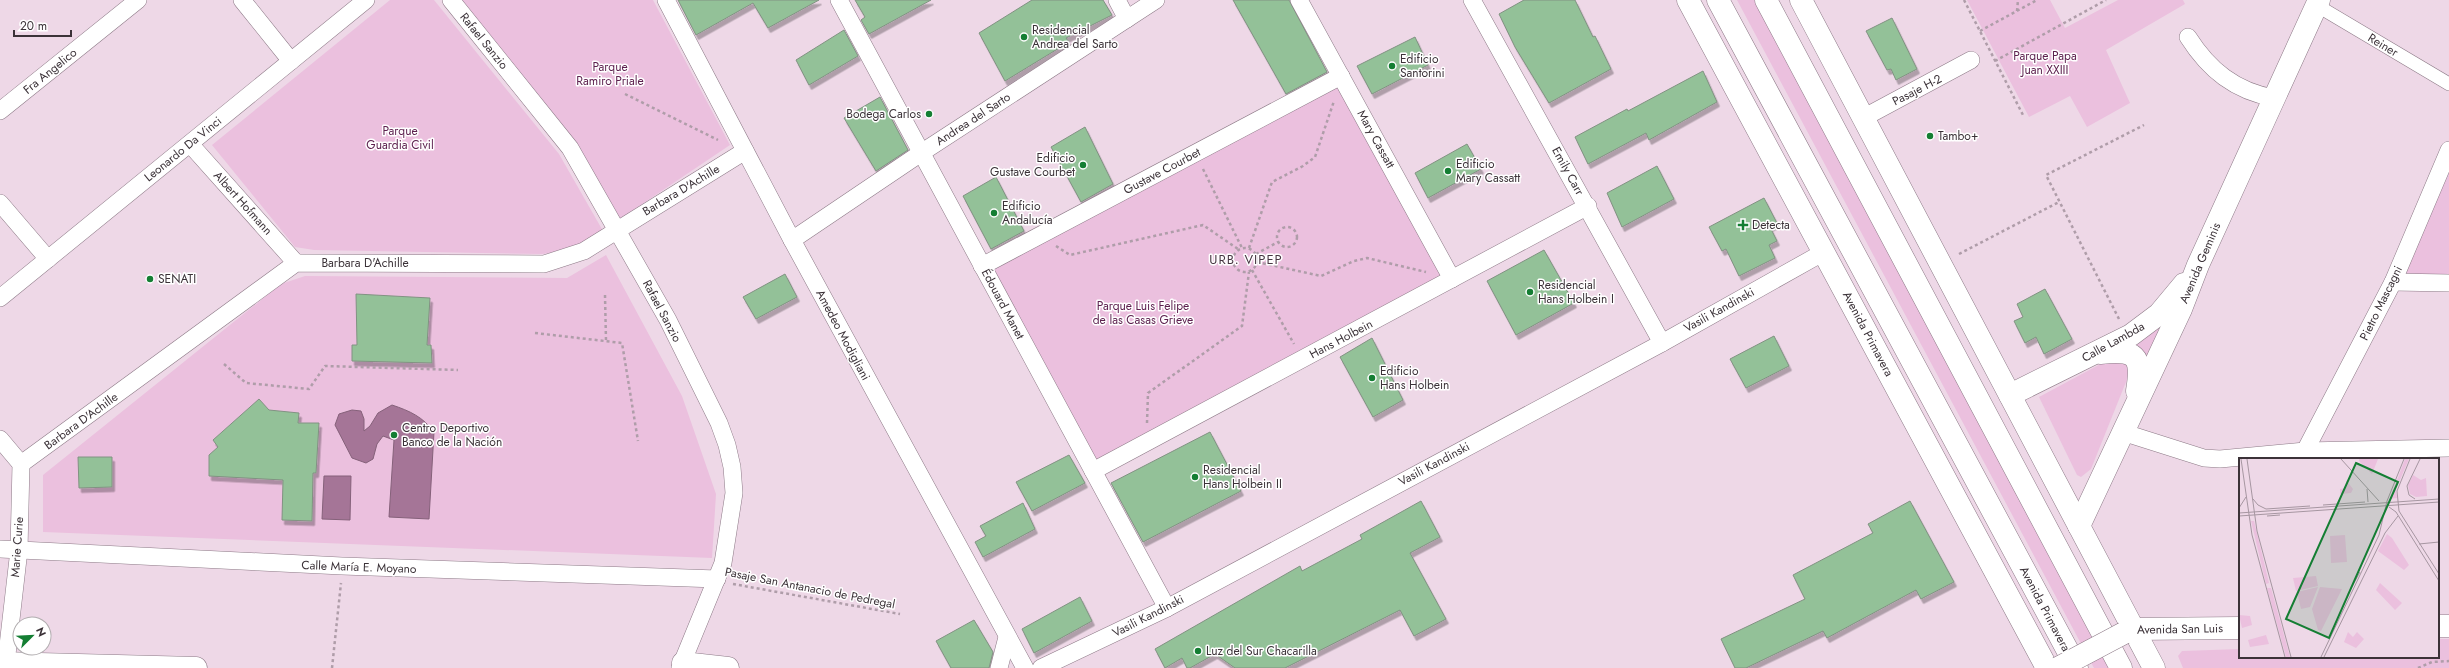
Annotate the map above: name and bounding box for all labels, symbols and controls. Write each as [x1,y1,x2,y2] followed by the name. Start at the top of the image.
[456,9,513,73] street label: Rafael Sanzio
[14,12,71,38] scale bar
[20,17,47,35] text: 20 m
[1032,21,1118,53] place label: Residencial Andrea del Sarto
[2364,29,2402,62] street label: Reiner
[1019,32,1029,42] marker: Residencial Andrea del Sarto
[19,43,81,98] street label: Fra Angelico
[2013,47,2077,79] park label: Parque Papa Juan XXIII
[1400,50,1445,82] place label: Edificio Santorini
[576,58,644,90] park label: Parque Ramiro Priale
[1387,61,1397,71] marker: Edificio Santorini
[1889,70,1945,110] street label: Pasaje H-2
[932,88,1014,150] street label: Andrea del Sarto
[846,105,921,123] place label: Bodega Carlos
[1353,107,1399,171] street label: Mary Cassatt
[924,109,934,119] marker: Bodega Carlos
[140,112,226,186] street label: Leonardo Da Vinci
[366,122,434,154] park label: Parque Guardia Civil
[1938,127,1978,145] place label: Tambo+
[1925,131,1935,141] marker: Tambo+
[1120,143,1204,199] street label: Gustave Courbet
[1547,143,1589,199] street label: Emily Carr
[990,149,1075,181] place label: Edificio Gustave Courbet
[1456,155,1520,187] place label: Edificio Mary Cassatt
[639,160,723,220] street label: Barbara D'Achille
[1078,160,1088,170] marker: Edificio Gustave Courbet
[1443,166,1453,176] marker: Edificio Mary Cassatt
[209,167,277,239] street label: Albert Hofmann
[1002,197,1053,229] place label: Edificio Andalucía
[989,208,999,218] marker: Edificio Andalucía
[1752,216,1790,234] place label: Detecta
[1737,219,1749,231] marker: Detecta
[2175,220,2225,306] street label: Avenida Geminis
[1209,250,1283,269] district label: URB. VIPEP
[321,254,409,272] street label: Barbara D'Achille
[2355,263,2407,343] street label: Pietro Mascagni
[977,266,1029,343] street label: Édouard Manet
[158,270,196,288] place label: SENATI
[145,274,155,284] marker: SENATI
[1538,276,1614,308] place label: Residencial Hans Holbein I
[638,277,686,346] street label: Rafael Sanzio
[1680,283,1758,337] street label: Vasili Kandinski
[811,286,875,384] street label: Amedeo Modigliani
[1525,287,1535,297] marker: Residencial Hans Holbein I
[1838,288,1898,380] street label: Avenida Primavera
[1093,297,1193,329] park label: Parque Luis Felipe de las Casas Grieve
[1306,315,1376,363] street label: Hans Holbein
[2078,317,2148,367] street label: Calle Lambda
[1380,362,1449,394] place label: Edificio Hans Holbein
[1367,373,1377,383] marker: Edificio Hans Holbein
[40,388,122,454] street label: Barbara D'Achille
[402,419,502,451] place label: Centro Deportivo Banco de la Nación
[389,430,399,440] marker: Centro Deportivo Banco de la Nación
[1395,438,1473,490] street label: Vasili Kandinski
[2239,458,2439,658] inset map
[1203,461,1282,493] place label: Residencial Hans Holbein II
[1190,472,1200,482] marker: Residencial Hans Holbein II
[6,516,28,578] street label: Marie Curie
[301,556,417,578] street label: Calle María E. Moyano
[723,563,897,613] street label: Pasaje San Antanacio de Pedregal
[2015,563,2075,655] street label: Avenida Primavera
[1109,590,1187,642] street label: Vasili Kandinski
[12,616,52,656] north arrow
[2137,619,2223,639] street label: Avenida San Luis
[32,625,50,639] text: N
[1206,642,1317,660] place label: Luz del Sur Chacarilla
[1193,646,1203,656] marker: Luz del Sur Chacarilla

